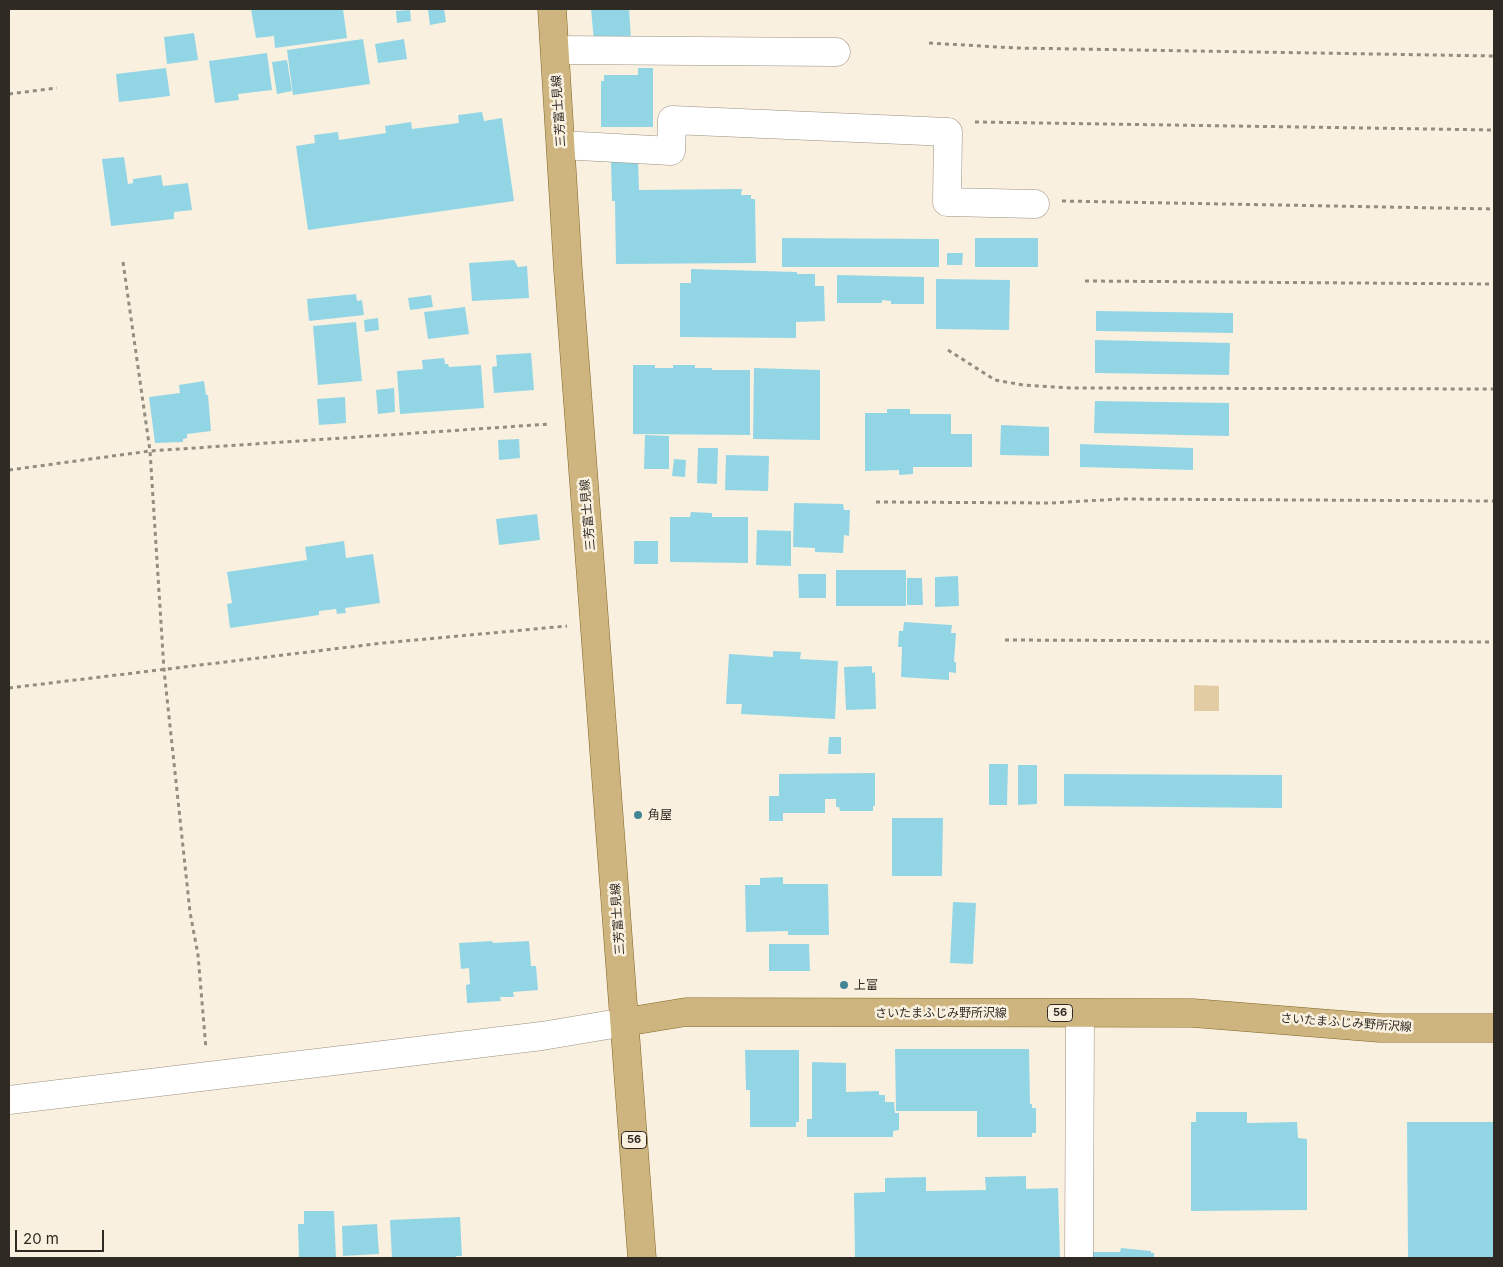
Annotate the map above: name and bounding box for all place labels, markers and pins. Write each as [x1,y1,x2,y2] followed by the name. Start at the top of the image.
[648,808,672,822] place label: 角屋
[632,809,644,821] marker: 角屋
[854,978,878,992] place label: 上富
[838,979,850,991] marker: 上富

